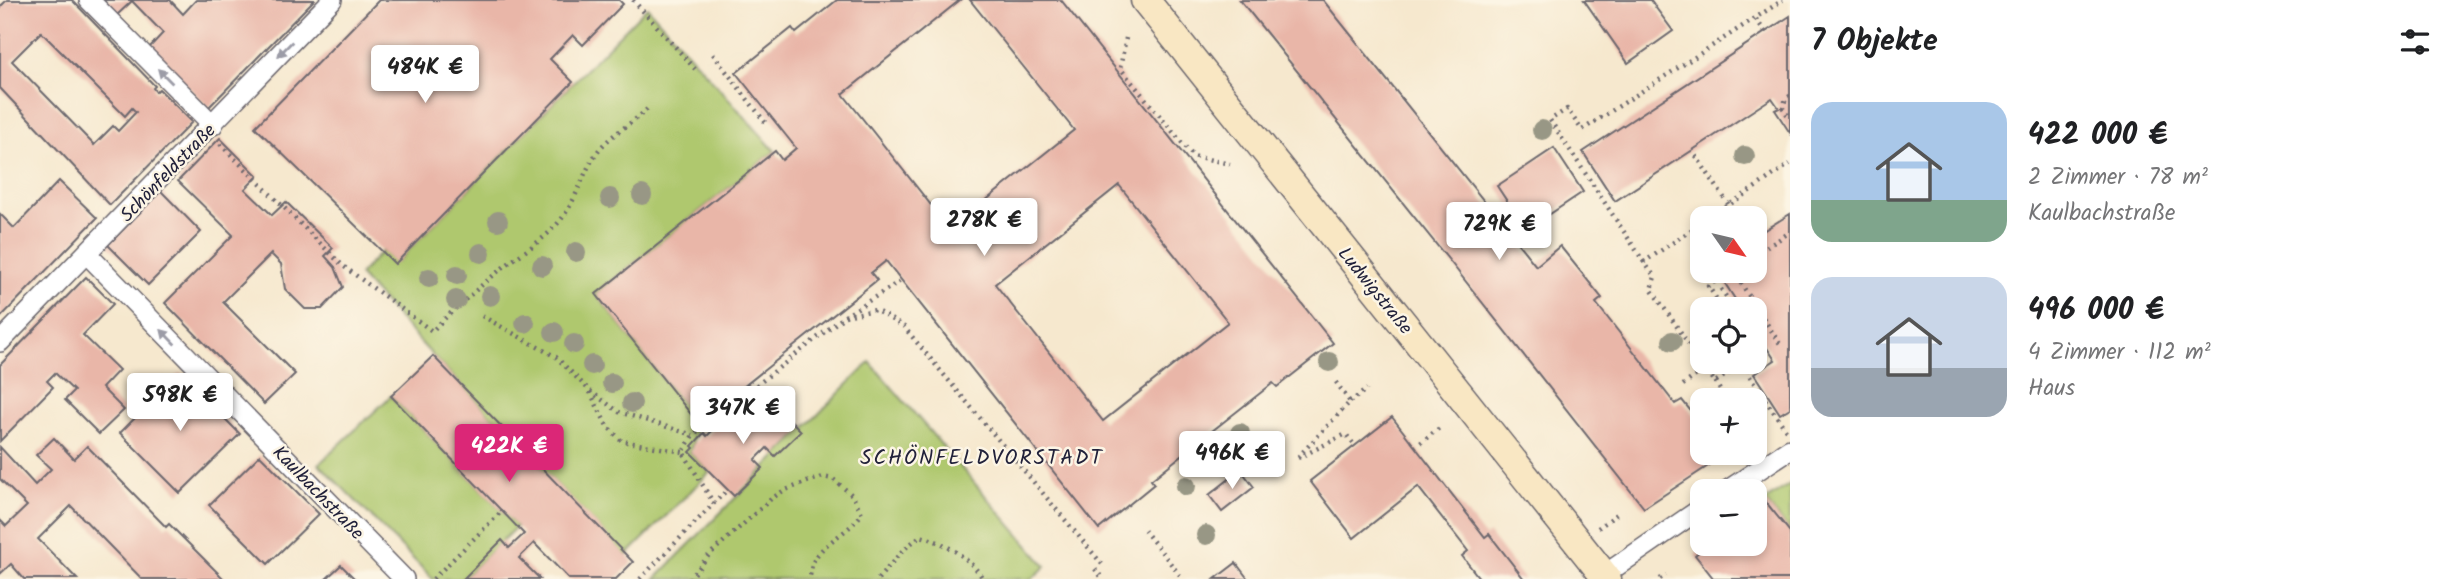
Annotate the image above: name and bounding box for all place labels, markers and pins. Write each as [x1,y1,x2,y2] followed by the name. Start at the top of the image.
[368,46,482,105] pin: 484K €
[927,198,1041,258] pin: 278K €
[1442,202,1556,262] pin: 729K €
[123,374,237,433] pin: 598K €
[686,386,800,446] pin: 347K €
[452,424,566,484] pin: 422K €
[1175,432,1289,491] pin: 496K €

